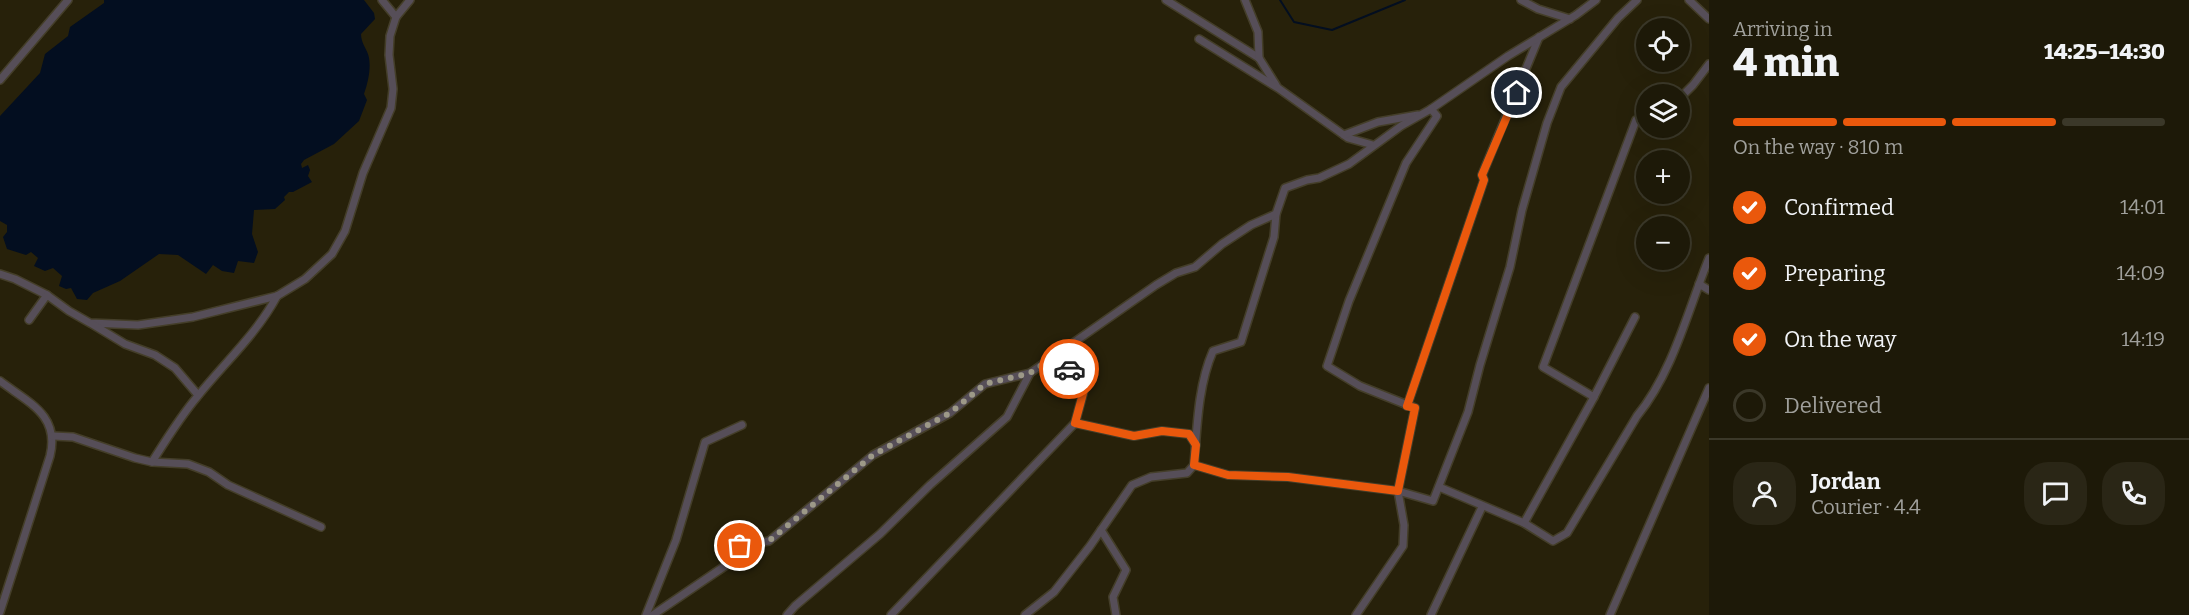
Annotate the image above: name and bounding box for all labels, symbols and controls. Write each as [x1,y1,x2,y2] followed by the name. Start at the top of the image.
[1733,17,1832,41] text: Arriving in
[1636,18,1690,270] map controls
[1636,18,1690,72] button: locate
[2044,38,2165,65] text: 14:25–14:30
[1733,40,1839,86] text: 4 min
[1491,67,1542,118] pin
[1500,76,1533,109] icon: home
[1636,84,1690,138] button: layers
[1733,135,1903,159] text: On the way · 810 m
[1636,150,1690,204] button: +
[1733,191,1766,224] icon: check
[1784,194,1894,221] text: Confirmed
[2120,195,2165,219] text: 14:01
[1636,216,1690,270] button: −
[1733,257,1766,290] icon: check
[1784,260,1886,287] text: Preparing
[2116,261,2165,285] text: 14:09
[1733,323,1766,356] icon: check
[1784,326,1896,353] text: On the way
[2121,327,2165,351] text: 14:19
[1039,339,1099,399] courier
[1053,353,1086,386] icon: car
[1784,392,1882,419] text: Delivered
[1733,462,1796,525] button: person
[2024,462,2087,525] button: chat
[2102,462,2165,525] button: phone
[1811,468,1881,495] text: Jordan
[1811,495,1921,519] text: Courier · 4.4
[714,520,765,571] pin
[723,529,756,562] icon: bag

